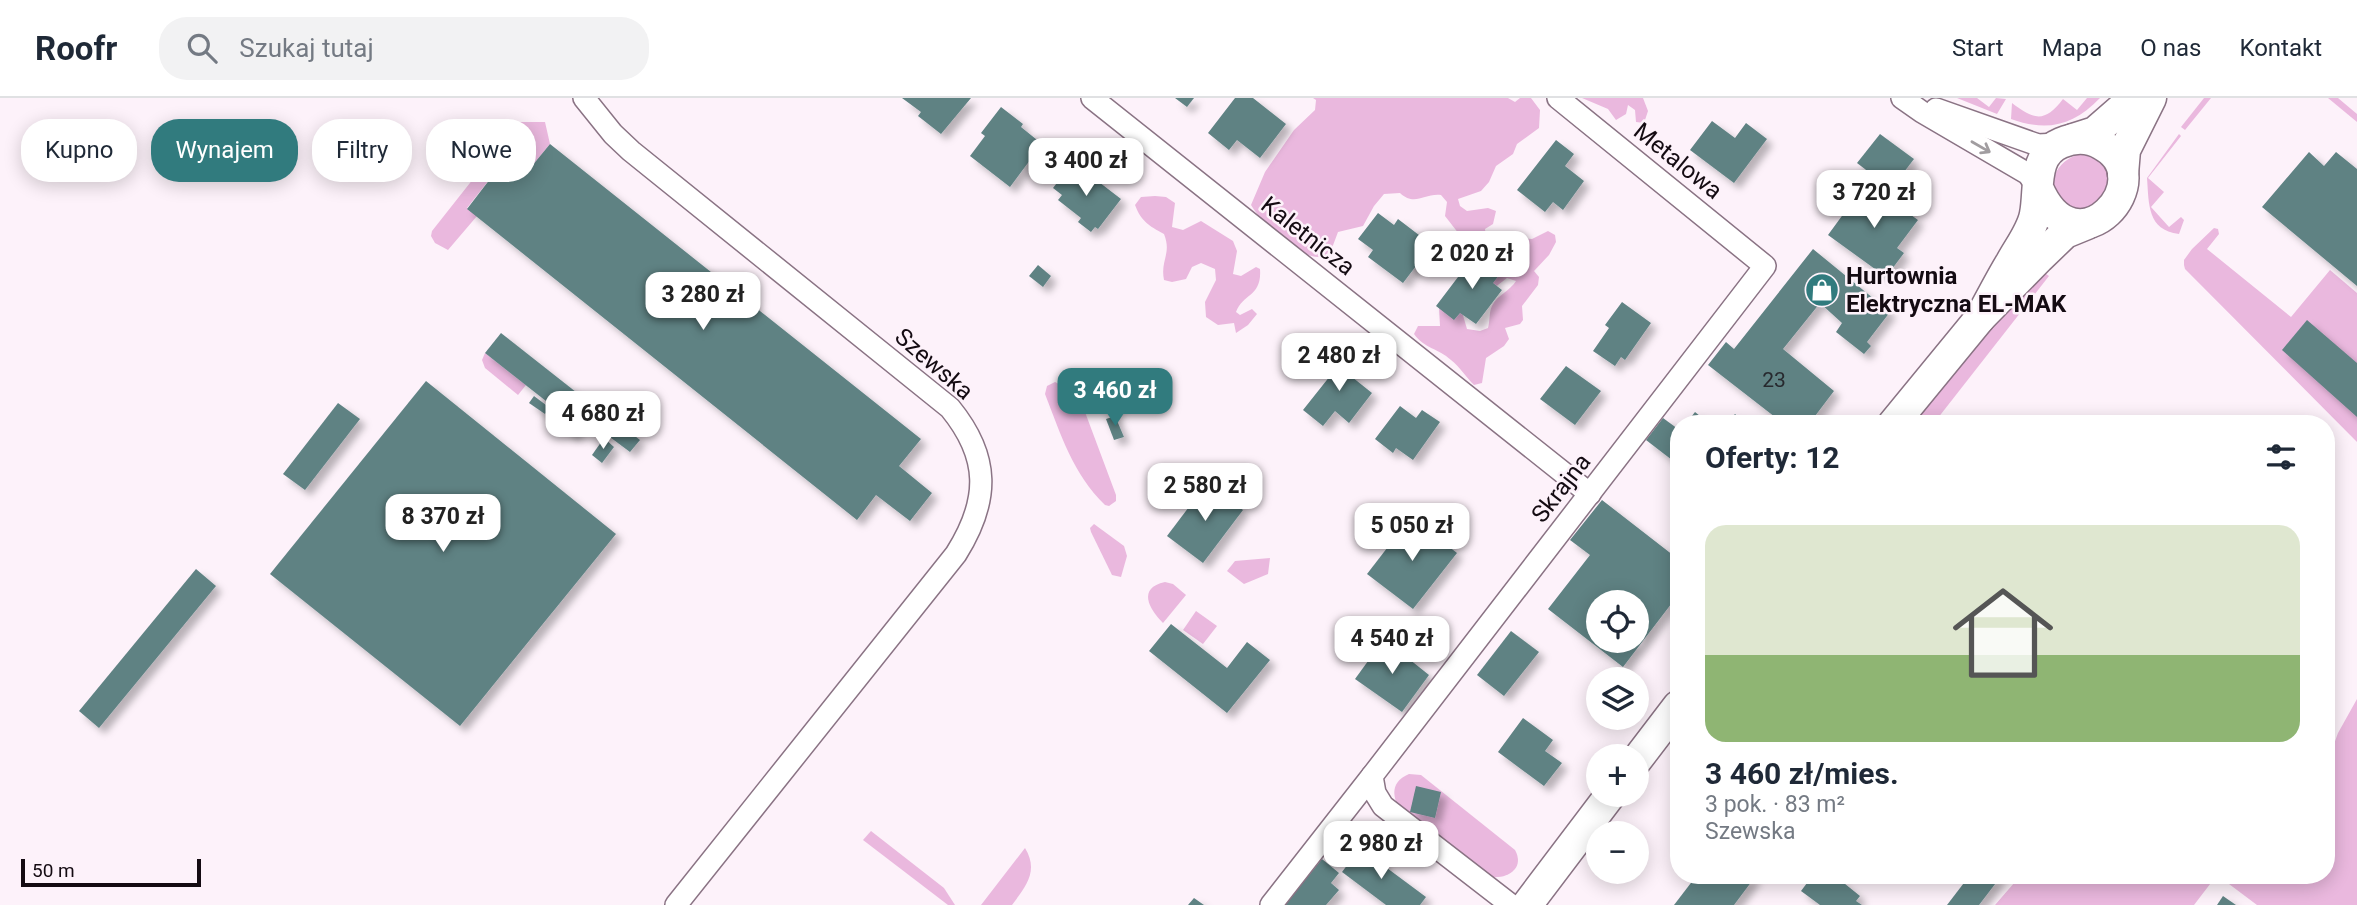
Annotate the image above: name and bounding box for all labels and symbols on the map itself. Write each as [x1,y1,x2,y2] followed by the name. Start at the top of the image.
[1628,117,1728,205] street label: Metalowa
[1014,139,1158,198] pin: 3 400 zł
[1971,140,1991,154] one-way arrow
[1802,170,1946,230] pin: 3 720 zł
[1256,191,1360,281] street label: Kaletnicza
[1400,232,1544,291] pin: 2 020 zł
[1846,262,2067,318] place label: Hurtownia Elektryczna EL-MAK
[1803,271,1841,309] shop icon: Hurtownia Elektryczna EL-MAK
[631,272,775,332] pin: 3 280 zł
[889,322,979,406] street label: Szewska
[1267,334,1411,393] pin: 2 480 zł
[1043,368,1187,428] pin: 3 460 zł
[1762,368,1786,392] house number: 23
[531,392,675,451] pin: 4 680 zł
[1526,448,1596,528] street label: Skrajna
[1133,464,1277,523] pin: 2 580 zł
[371,494,515,554] pin: 8 370 zł
[1340,504,1484,563] pin: 5 050 zł
[1320,616,1464,676] pin: 4 540 zł
[1309,822,1453,881] pin: 2 980 zł
[21,856,201,888] scale bar

